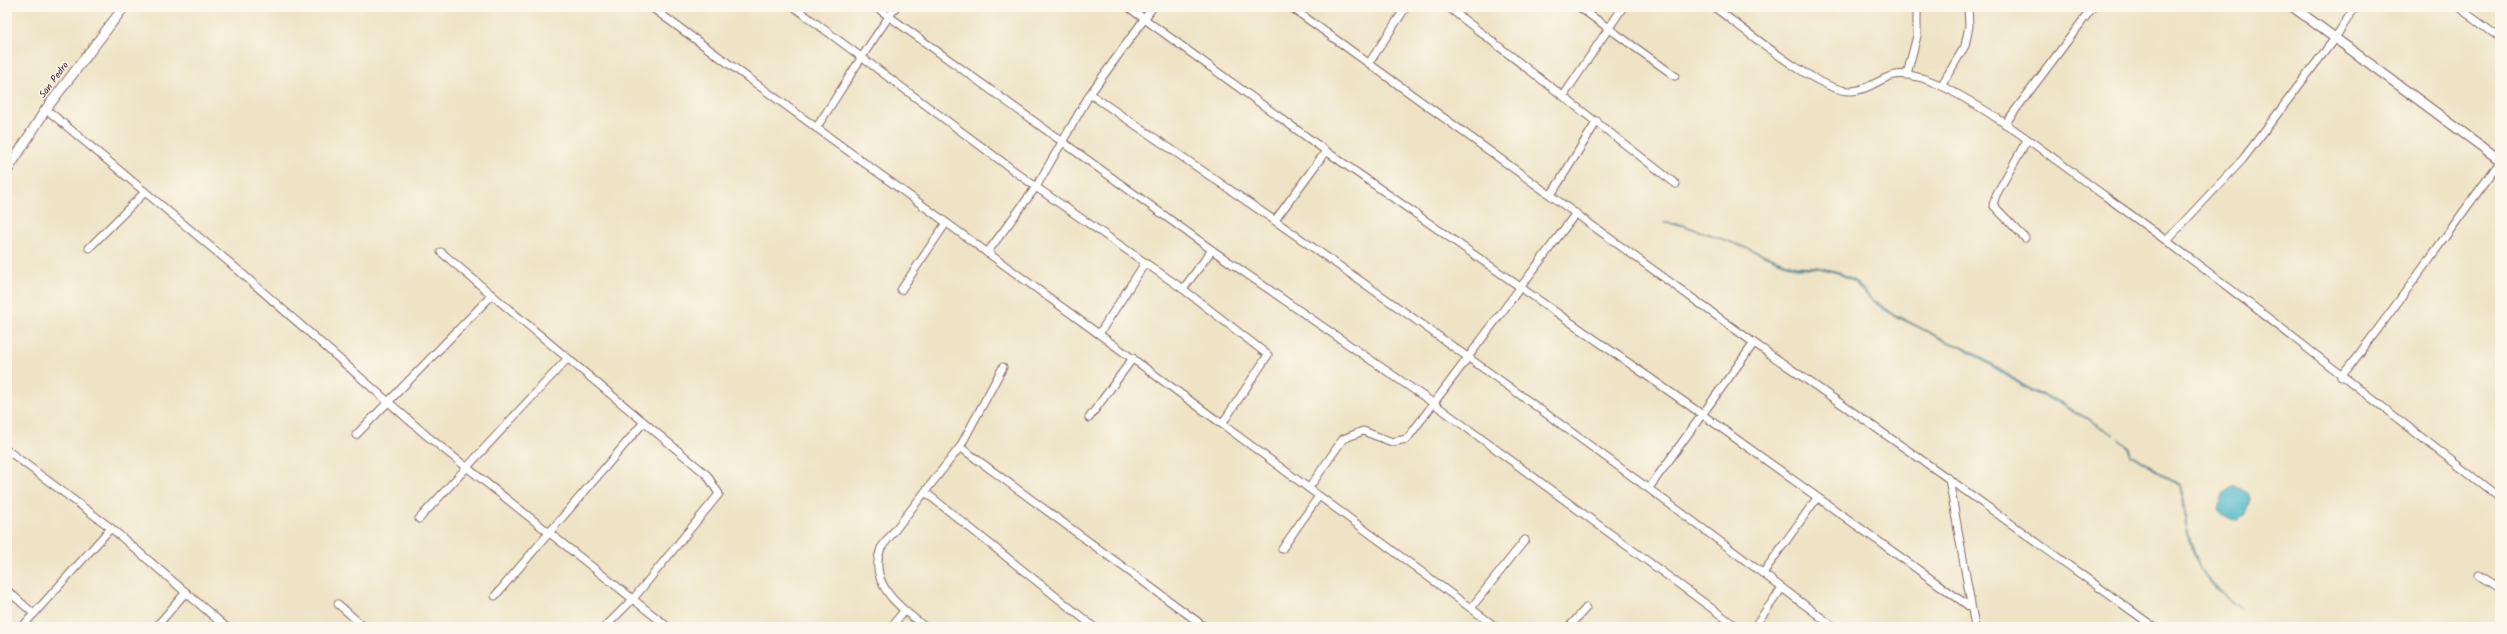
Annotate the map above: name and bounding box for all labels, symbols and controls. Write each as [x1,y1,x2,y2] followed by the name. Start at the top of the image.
[35,58,73,102] street label: San Pedro

